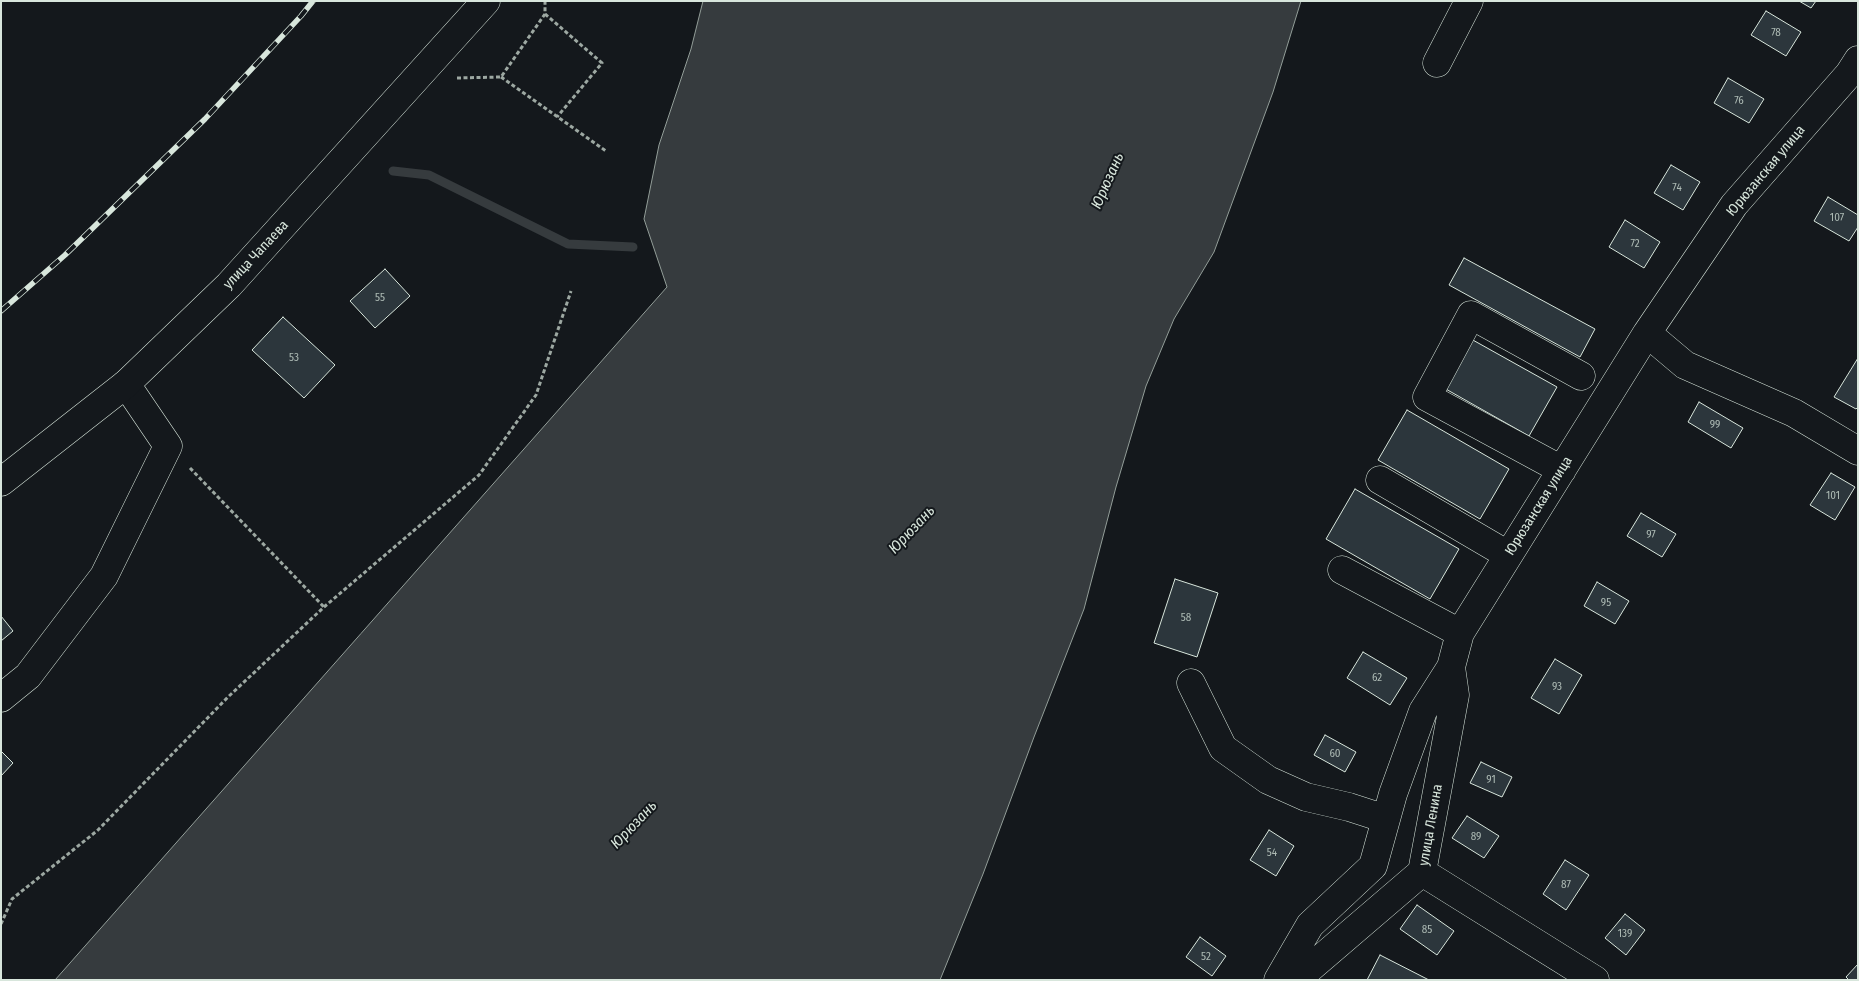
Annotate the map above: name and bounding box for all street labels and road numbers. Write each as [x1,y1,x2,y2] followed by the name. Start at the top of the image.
[1723,122,1809,220] street label: Юрюзанская улица
[220,217,292,293] street label: улица Чапаева
[1502,453,1576,559] street label: Юрюзанская улица
[1416,783,1446,867] street label: улица Ленина

